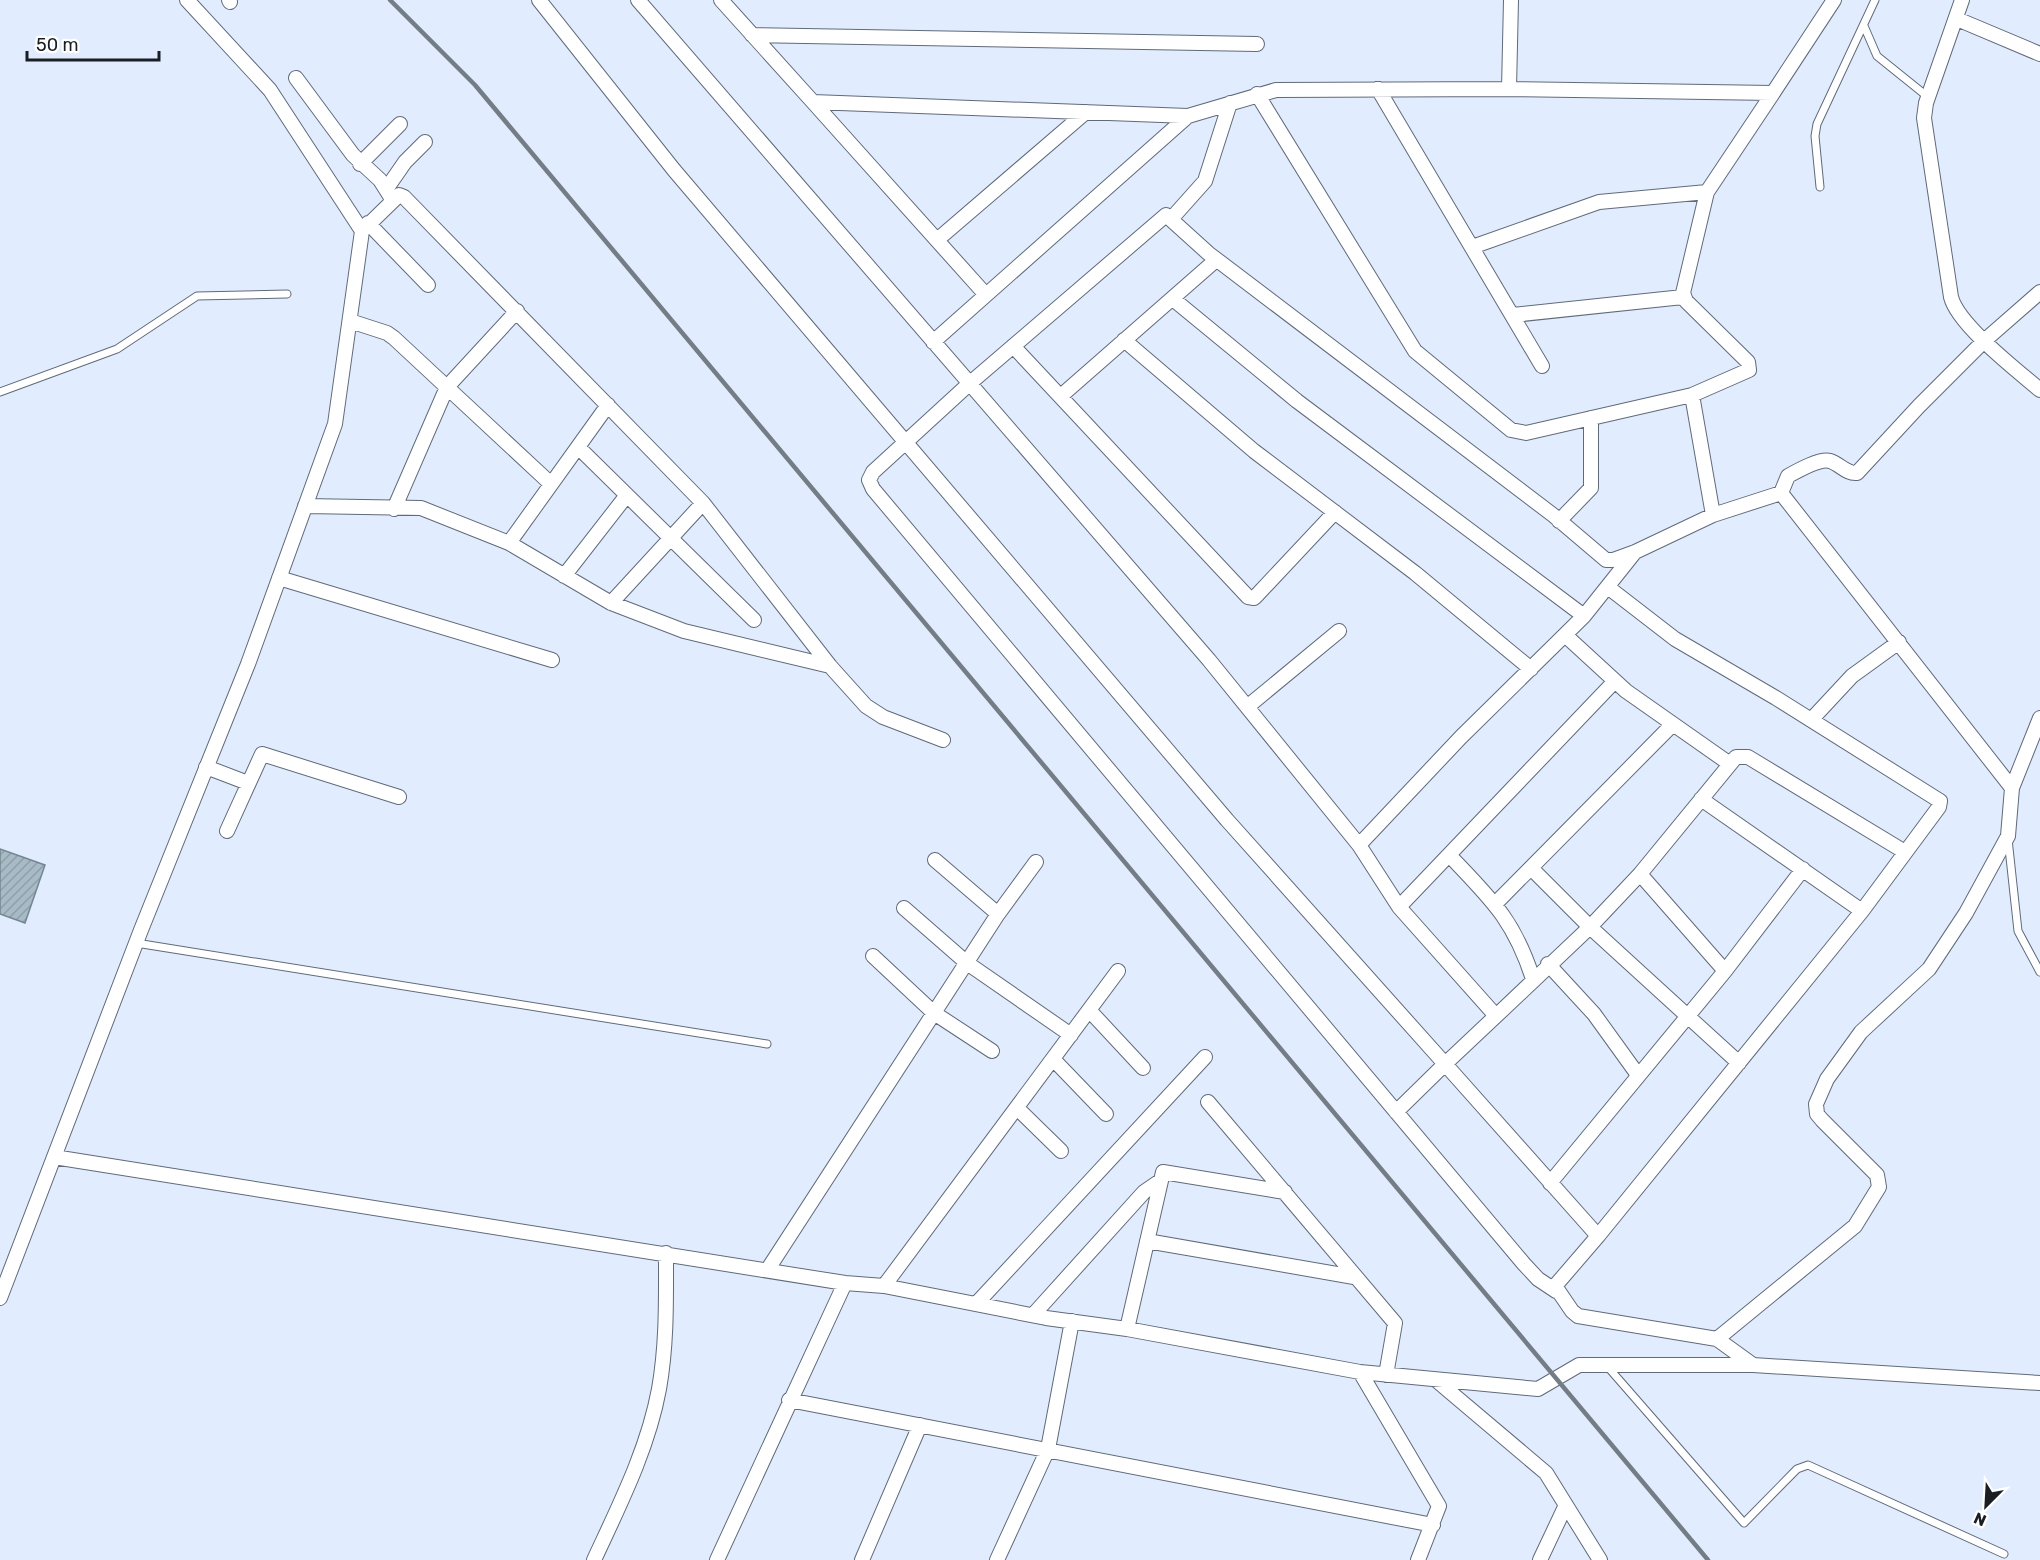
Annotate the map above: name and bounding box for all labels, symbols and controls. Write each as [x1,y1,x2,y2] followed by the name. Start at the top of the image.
[27,24,159,62] scale bar
[36,34,79,56] text: 50 m
[1956,1476,2016,1536] north arrow
[1971,1508,1989,1530] text: N

